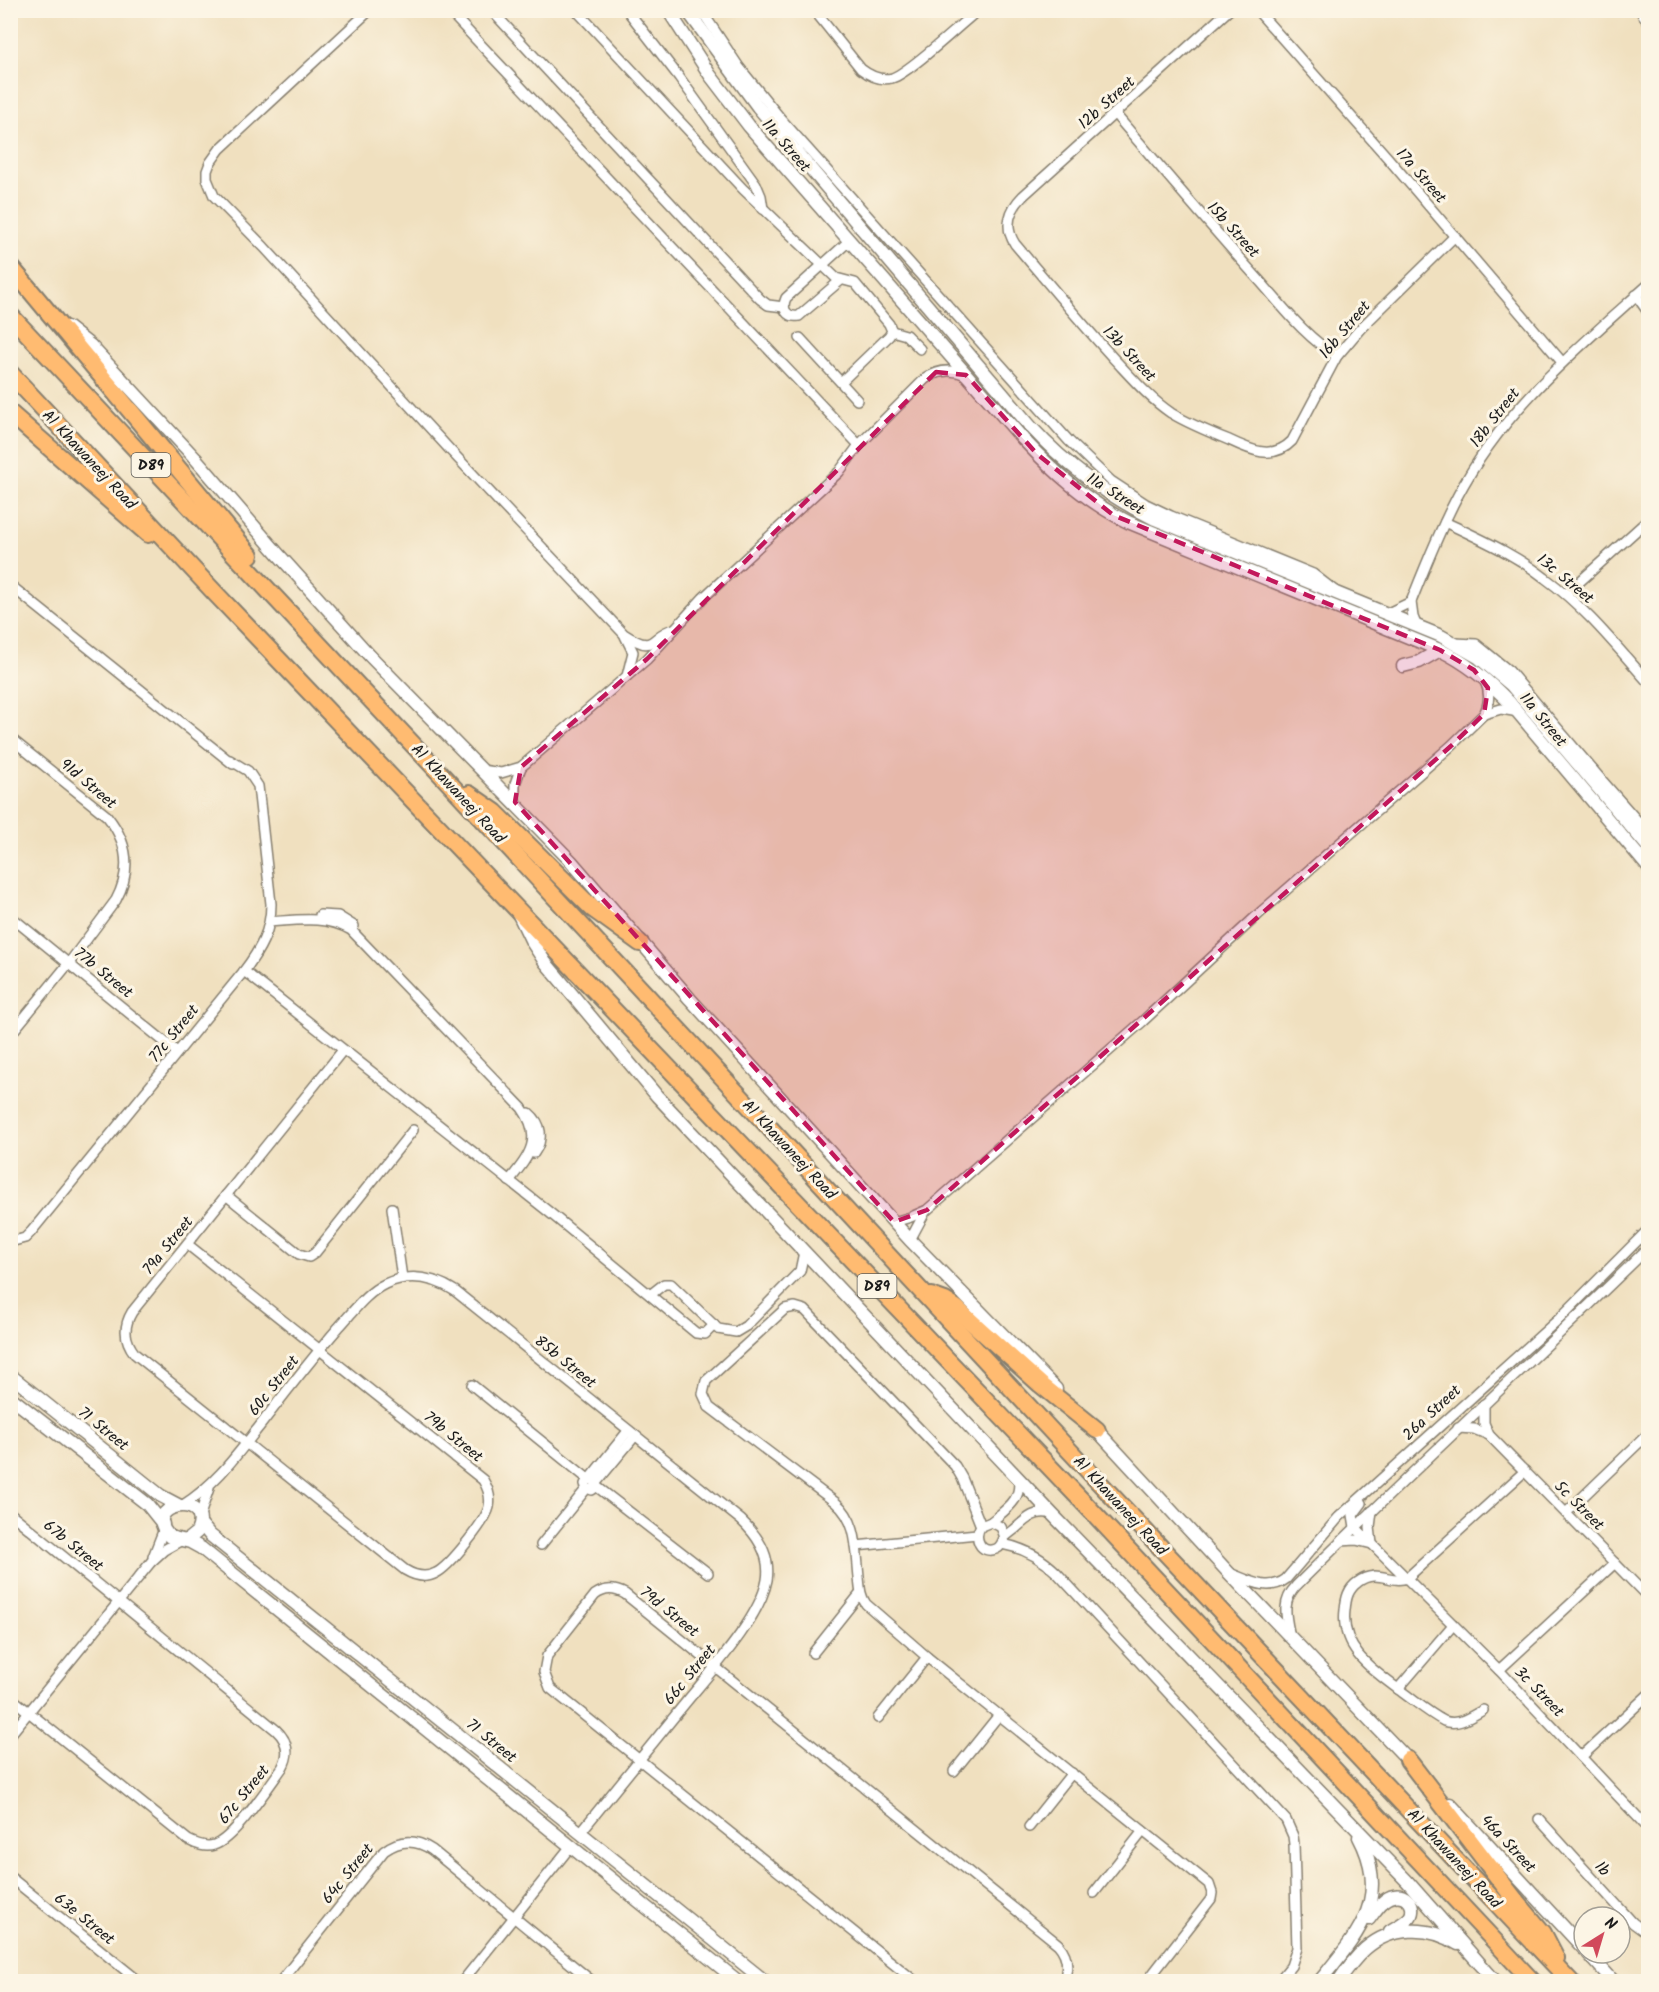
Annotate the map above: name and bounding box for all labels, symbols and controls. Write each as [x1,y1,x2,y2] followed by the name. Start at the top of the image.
[1073,70,1142,136] street label: 12b Street
[755,113,817,179] street label: 11a Street
[1389,143,1453,210] street label: 17a Street
[1201,196,1266,265] street label: 15b Street
[1313,295,1378,365] street label: 16b Street
[1096,320,1162,389] street label: 13b Street
[1464,382,1527,453] street label: 18b Street
[36,404,143,517] street label: Al Khawaneej Road
[132,453,170,477] road number: D89
[1081,467,1150,522] street label: 11a Street
[1531,548,1600,611] street label: 13c Street
[1513,687,1573,754] street label: 11a Street
[405,738,512,851] street label: Al Khawaneej Road
[54,753,123,816] street label: 91d Street
[68,941,139,1005] street label: 77b Street
[143,999,206,1069] street label: 77c Street
[736,1094,843,1207] street label: Al Khawaneej Road
[137,1210,200,1281] street label: 79a Street
[858,1274,896,1298] road number: D89
[529,1329,602,1396] street label: 85b Street
[242,1350,306,1422] street label: 60c Street
[1397,1379,1468,1447] street label: 26a Street
[72,1401,135,1458] street label: 71 Street
[418,1405,489,1470] street label: 79b Street
[1067,1450,1174,1563] street label: Al Khawaneej Road
[1548,1475,1611,1538] street label: 5c Street
[37,1514,109,1579] street label: 67b Street
[634,1580,705,1644] street label: 79d Street
[658,1639,723,1711] street label: 66c Street
[1508,1661,1570,1724] street label: 3c Street
[460,1713,523,1770] street label: 71 Street
[212,1759,277,1830] street label: 67c Street
[1401,1803,1508,1916] street label: Al Khawaneej Road
[1474,1809,1542,1880] street label: 46a Street
[316,1838,381,1910] street label: 64c Street
[1588,1856,1616,1883] street label: 1b
[48,1887,121,1952] street label: 63e Street
[1572,1905,1632,1965] north arrow
[1599,1911,1622,1937] text: N

